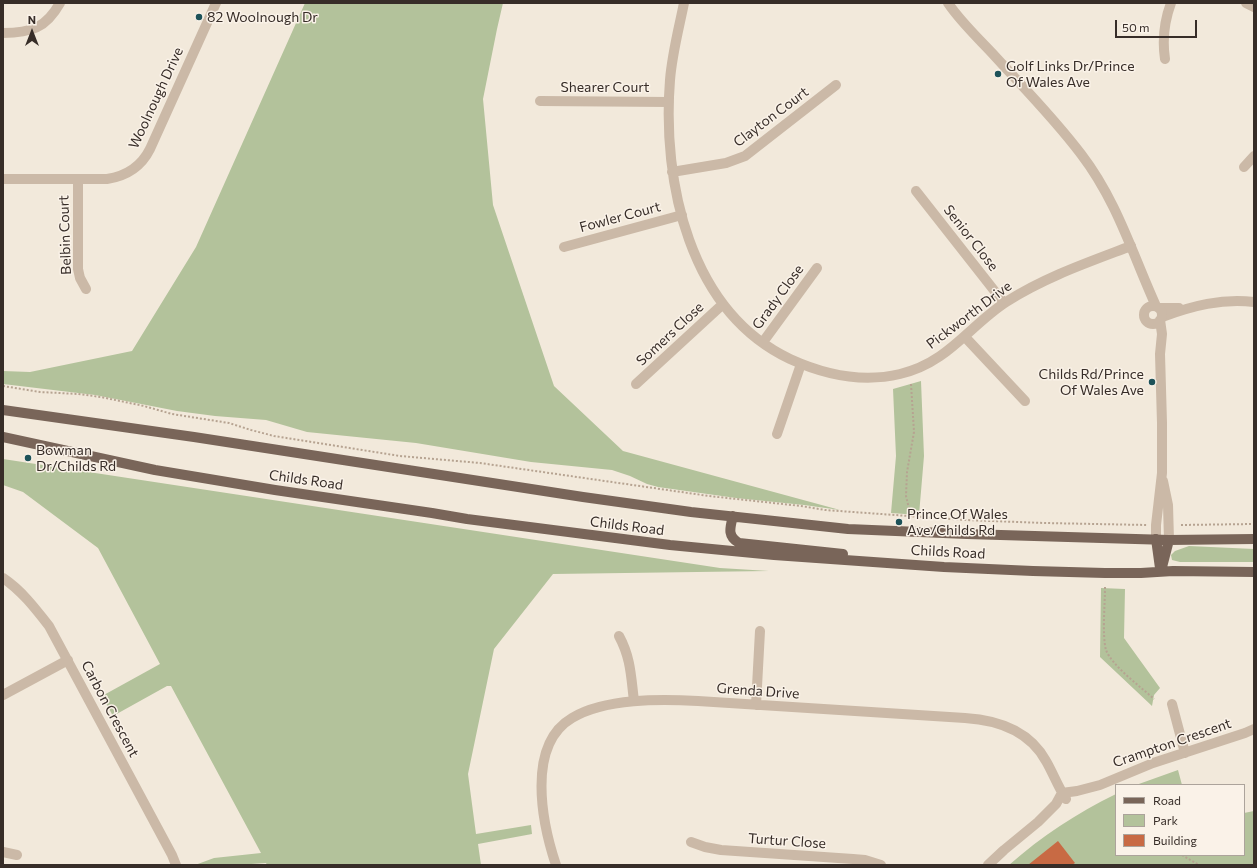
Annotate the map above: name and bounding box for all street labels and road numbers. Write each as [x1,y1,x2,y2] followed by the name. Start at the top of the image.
[125,45,187,151] street label: Woolnough Drive
[560,79,650,95] street label: Shearer Court
[730,83,812,151] street label: Clayton Court
[55,195,75,275] street label: Belbin Court
[578,198,662,236] street label: Fowler Court
[940,202,1002,274] street label: Senior Close
[749,261,807,333] street label: Grady Close
[923,278,1015,352] street label: Pickworth Drive
[633,299,707,369] street label: Somers Close
[268,466,344,494] street label: Childs Road
[589,513,665,539] street label: Childs Road
[910,542,986,562] street label: Childs Road
[78,658,142,760] street label: Carbon Crescent
[716,680,800,702] street label: Grenda Drive
[1111,715,1233,771] street label: Crampton Crescent
[747,830,827,852] street label: Turtur Close

